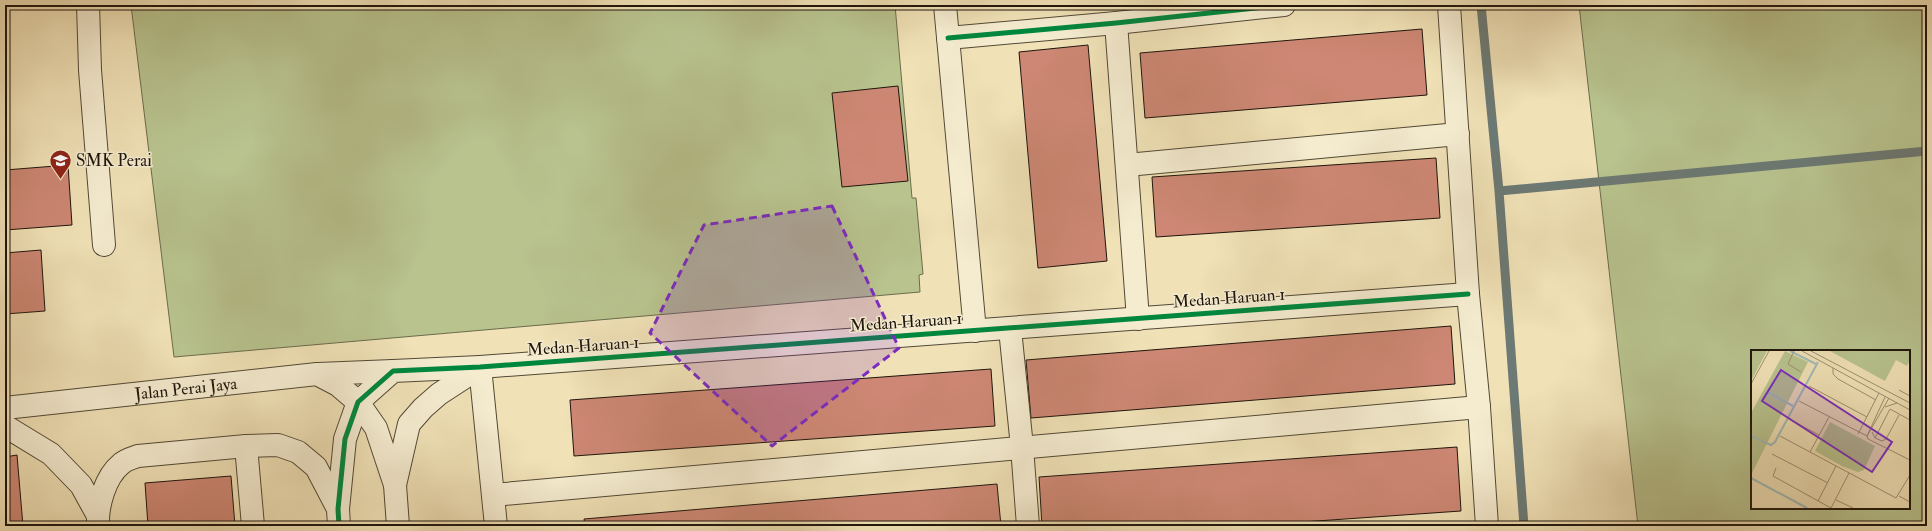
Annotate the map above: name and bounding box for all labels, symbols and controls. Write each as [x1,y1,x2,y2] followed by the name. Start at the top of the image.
[47,147,73,180] school or university icon: SMK Perai
[76,150,152,171] place label: SMK Perai
[1172,284,1286,312] street label: Medan Haruan 1
[849,308,963,336] street label: Medan Haruan 1
[526,332,640,360] street label: Medan Haruan 1
[1751,350,1910,509] inset map
[133,372,239,405] street label: Jalan Perai Jaya

